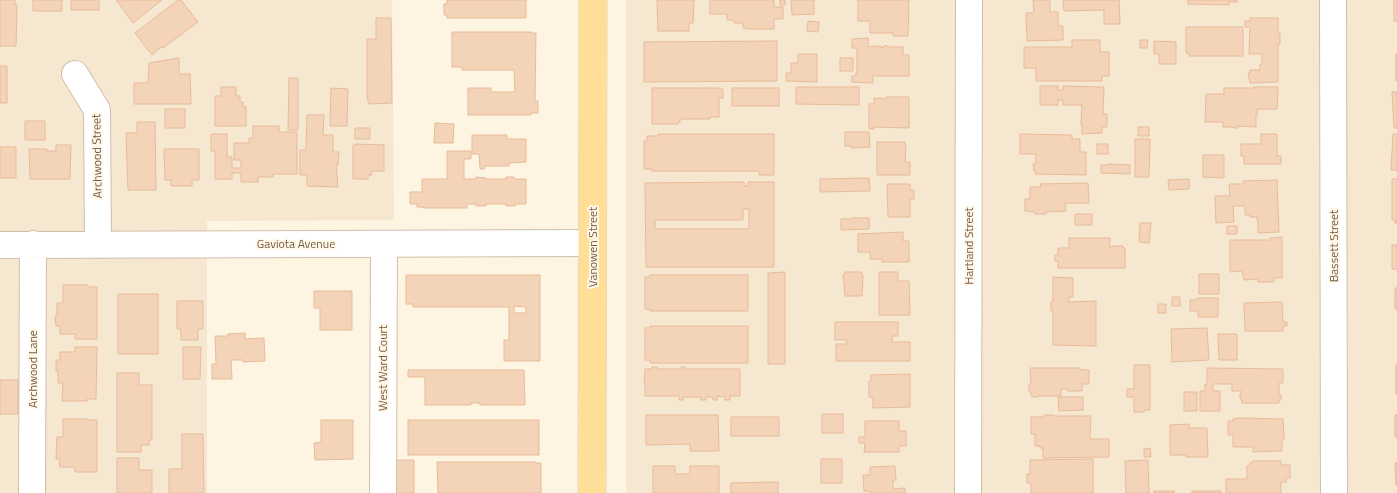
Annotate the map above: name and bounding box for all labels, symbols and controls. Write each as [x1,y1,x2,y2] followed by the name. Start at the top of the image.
[86,113,107,198] street label: Archwood Street
[583,206,602,287] street label: Vanowen Street
[959,206,978,285] street label: Hartland Street
[1324,209,1343,282] street label: Bassett Street
[257,234,335,253] street label: Gaviota Avenue
[373,324,392,411] street label: West Ward Court
[23,330,42,408] street label: Archwood Lane

